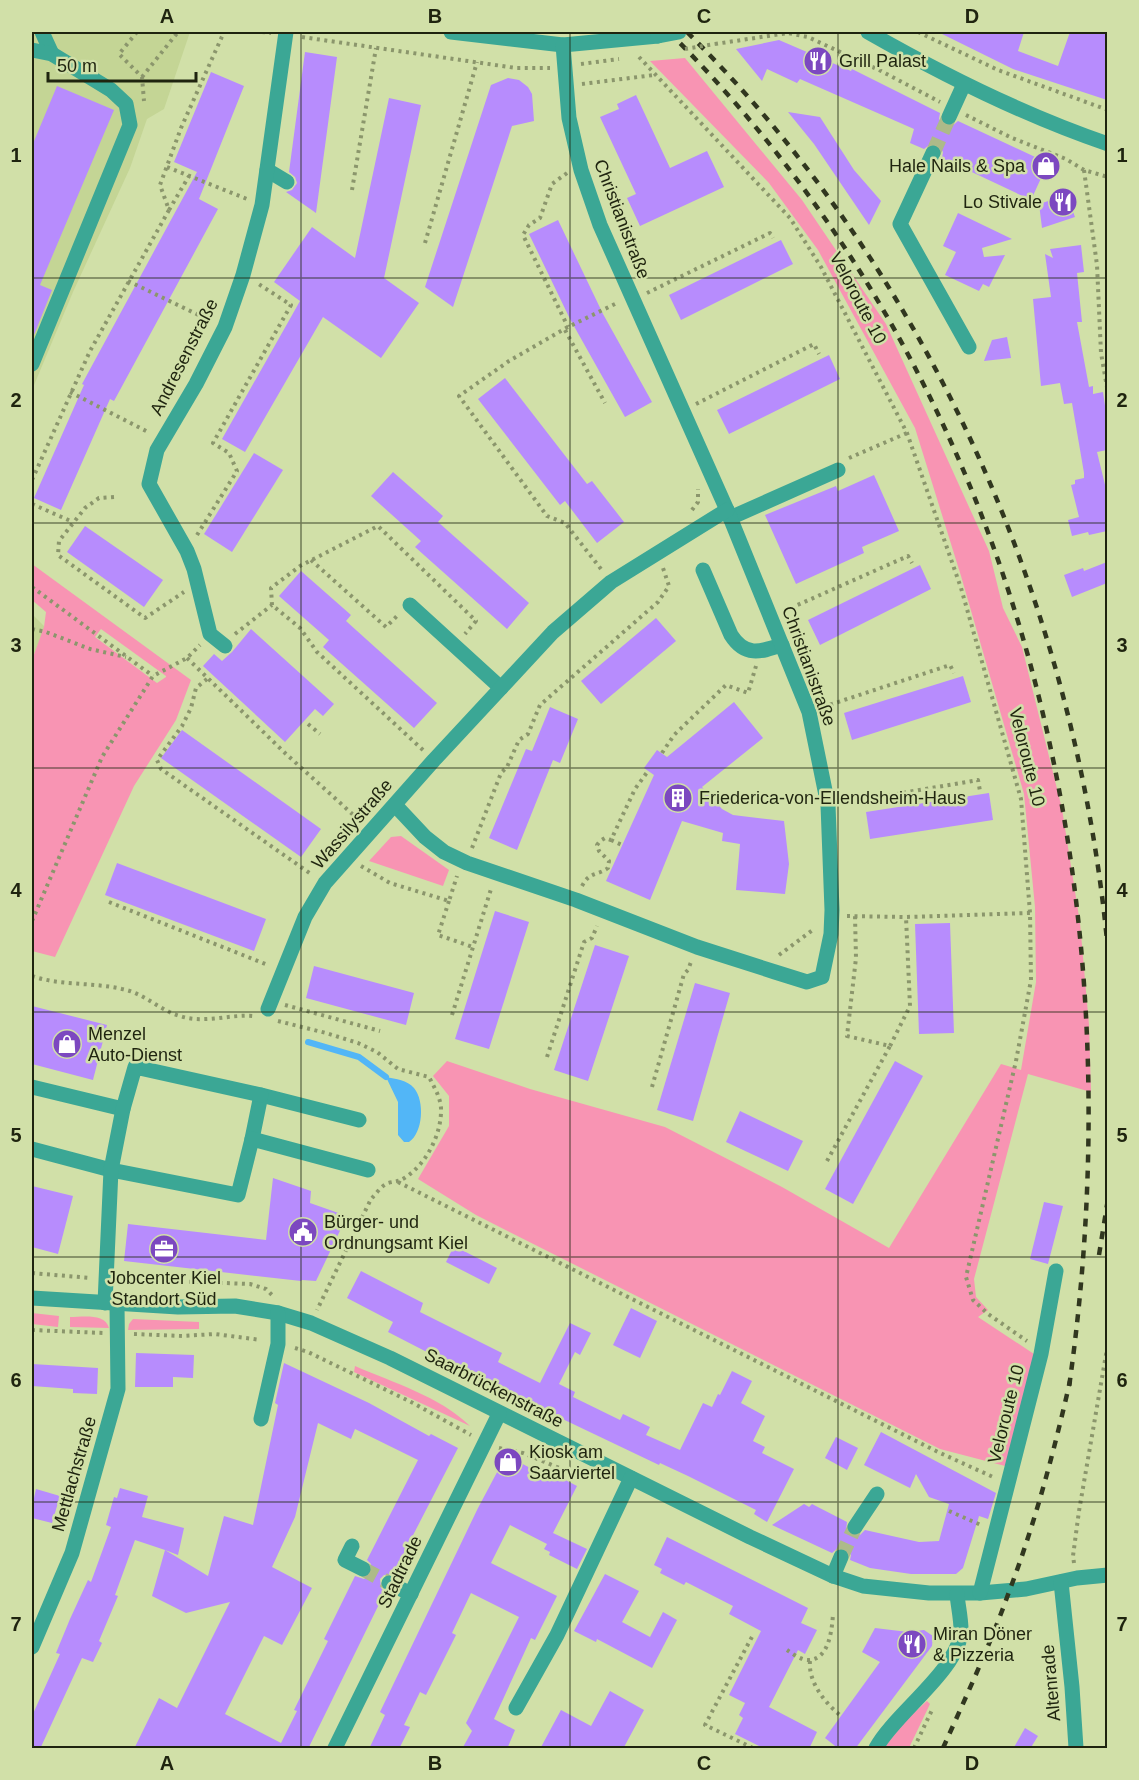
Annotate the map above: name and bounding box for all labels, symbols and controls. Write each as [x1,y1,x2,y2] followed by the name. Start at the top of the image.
[160,5,174,27] text: A
[428,5,442,27] text: B
[697,5,711,27] text: C
[965,5,979,27] text: D
[48,45,196,83] scale bar
[802,45,834,77] restaurant icon: Grill Palast
[839,51,926,71] place label: Grill Palast
[57,56,97,76] text: 50 m
[10,144,22,166] text: 1
[1116,144,1128,166] text: 1
[1030,150,1062,182] shop icon: Hale Nails & Spa
[889,156,1026,176] place label: Hale Nails & Spa
[590,157,654,281] street label: Christianistraße
[1047,186,1079,218] restaurant icon: Lo Stivale
[963,192,1042,212] place label: Lo Stivale
[825,249,891,347] street label: Veloroute 10
[146,295,222,419] street label: Andresenstraße
[10,389,22,411] text: 2
[1116,389,1128,411] text: 2
[778,603,840,729] street label: Christianistraße
[10,634,22,656] text: 3
[1116,634,1128,656] text: 3
[1005,706,1049,808] street label: Veloroute 10
[308,775,396,873] street label: Wassilystraße
[662,782,694,814] building icon: Friederica-von-Ellendsheim-Haus
[699,788,966,808] place label: Friederica-von-Ellendsheim-Haus
[10,879,22,901] text: 4
[1116,879,1128,901] text: 4
[88,1024,182,1065] place label: Menzel Auto-Dienst
[51,1028,83,1060] shop icon: Menzel Auto-Dienst
[10,1124,22,1146] text: 5
[1116,1124,1128,1146] text: 5
[324,1212,468,1253] place label: Bürger- und Ordnungsamt Kiel
[287,1216,319,1248] public building icon: Bürger- und Ordnungsamt Kiel
[148,1233,180,1265] office icon: Jobcenter Kiel Standort Süd
[107,1268,221,1309] place label: Jobcenter Kiel Standort Süd
[421,1344,567,1432] street label: Saarbrückenstraße
[984,1363,1028,1465] street label: Veloroute 10
[10,1369,22,1391] text: 6
[1116,1369,1128,1391] text: 6
[48,1414,100,1534] street label: Mettlachstraße
[529,1442,615,1483] place label: Kiosk am Saarviertel
[492,1446,524,1478] shop icon: Kiosk am Saarviertel
[374,1533,426,1611] street label: Stadtrade
[10,1613,22,1635] text: 7
[1116,1613,1128,1635] text: 7
[933,1624,1032,1665] place label: Miran Döner & Pizzeria
[896,1628,928,1660] restaurant icon: Miran Döner & Pizzeria
[1038,1644,1064,1722] street label: Altenrade
[160,1752,174,1774] text: A
[428,1752,442,1774] text: B
[697,1752,711,1774] text: C
[965,1752,979,1774] text: D

